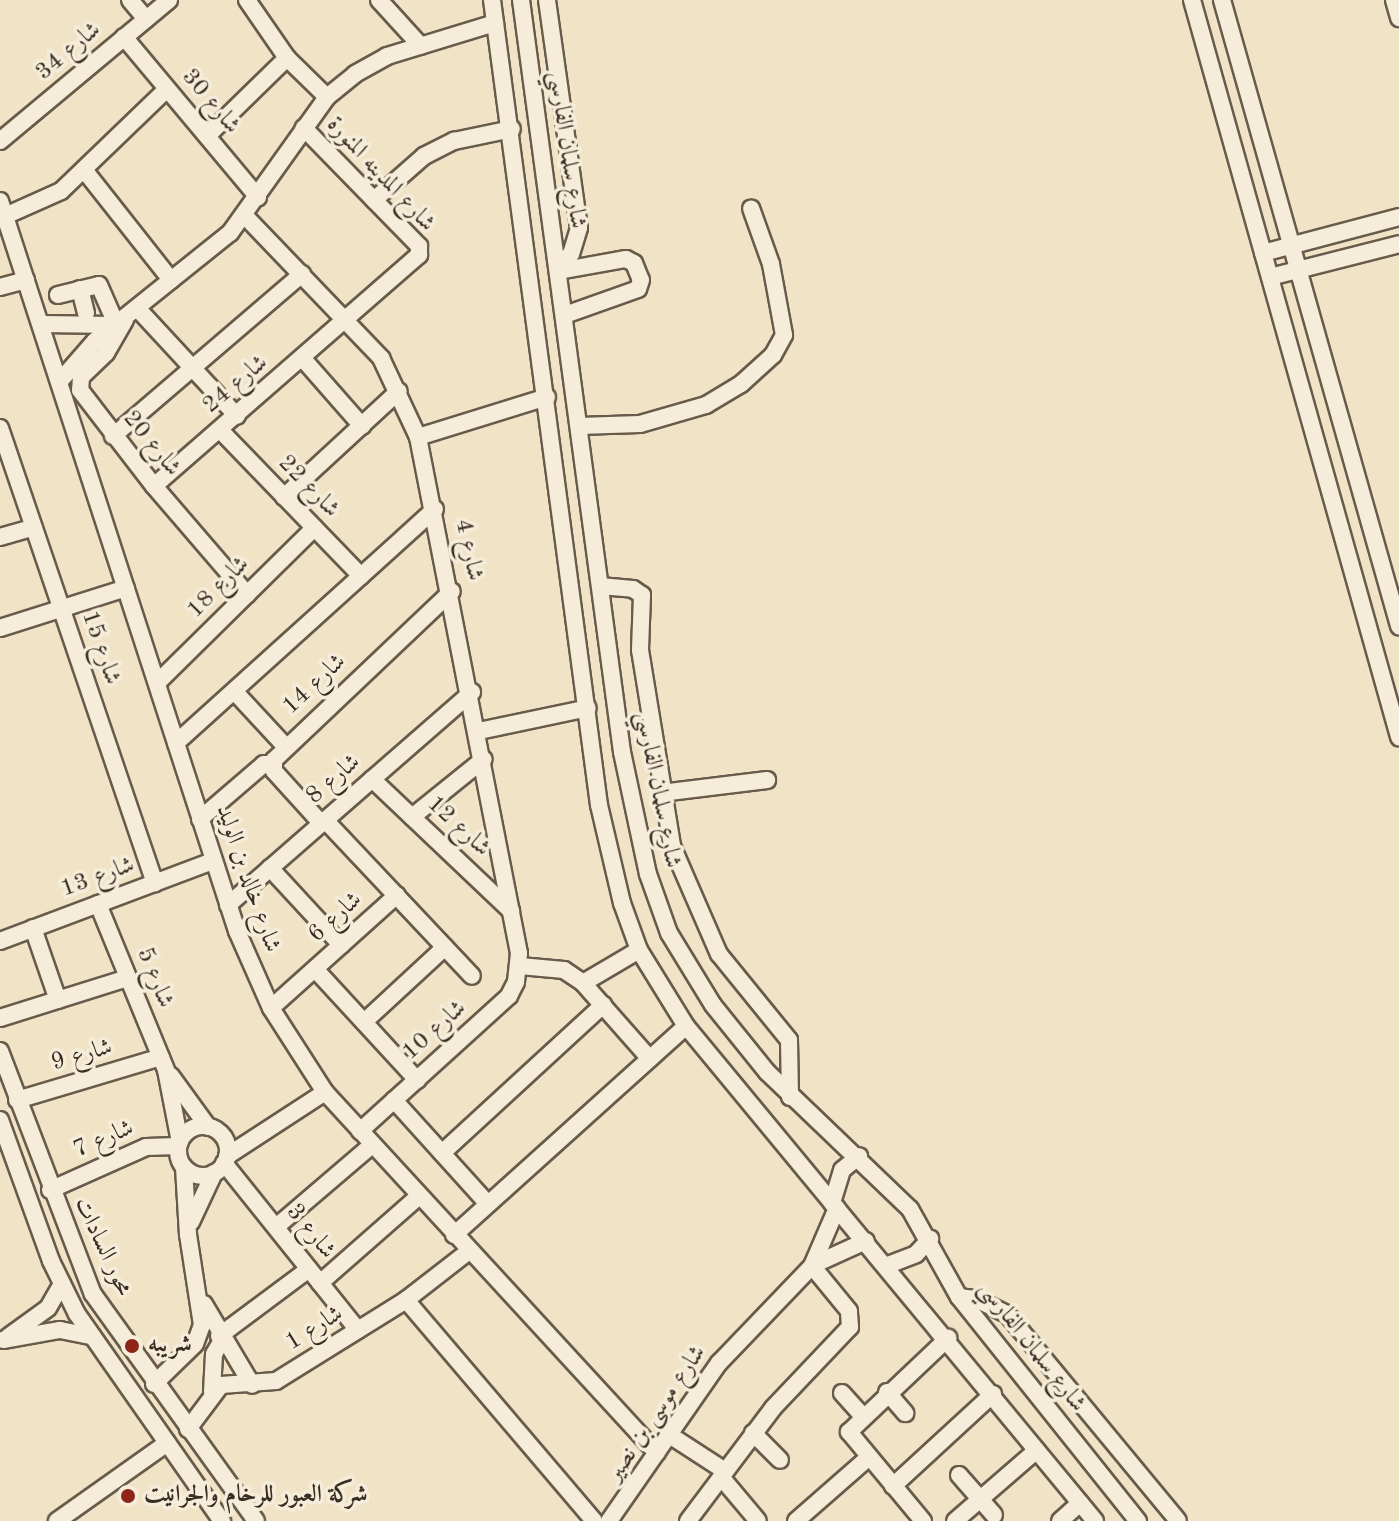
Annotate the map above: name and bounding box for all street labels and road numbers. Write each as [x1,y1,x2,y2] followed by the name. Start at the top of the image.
[31,16,107,88] street label: شارع 34
[174,64,246,140] street label: شارع 30
[541,69,591,231] street label: شارع سلمان الفارسي
[319,112,441,238] street label: شارع المدينه المنورة
[198,349,274,421] street label: شارع 24
[116,405,186,483] street label: شارع 20
[271,450,345,524] street label: شارع 22
[447,517,489,583] street label: شارع 4
[182,551,256,625] street label: شارع 18
[74,607,126,689] street label: شارع 15
[277,648,353,722] street label: شارع 14
[628,709,686,871] street label: شارع سلمان الفارسي
[301,749,367,811] street label: شارع 8
[420,790,496,864] street label: شارع 12
[208,802,286,956] street label: شارع خالد بن الوليد
[57,851,139,905] street label: شارع 13
[303,886,369,950] street label: شارع 6
[129,944,179,1012] street label: شارع 5
[397,995,473,1067] street label: شارع 10
[48,1034,116,1078] street label: شارع 9
[70,1115,138,1165] street label: شارع 7
[67,1193,137,1301] street label: محور السادات
[279,1199,341,1265] street label: شارع 3
[971,1276,1091,1418] street label: شارع سلمان الفارسي
[281,1300,349,1358] street label: شارع 1
[601,1340,713,1488] street label: شارع موسى بن نصير

